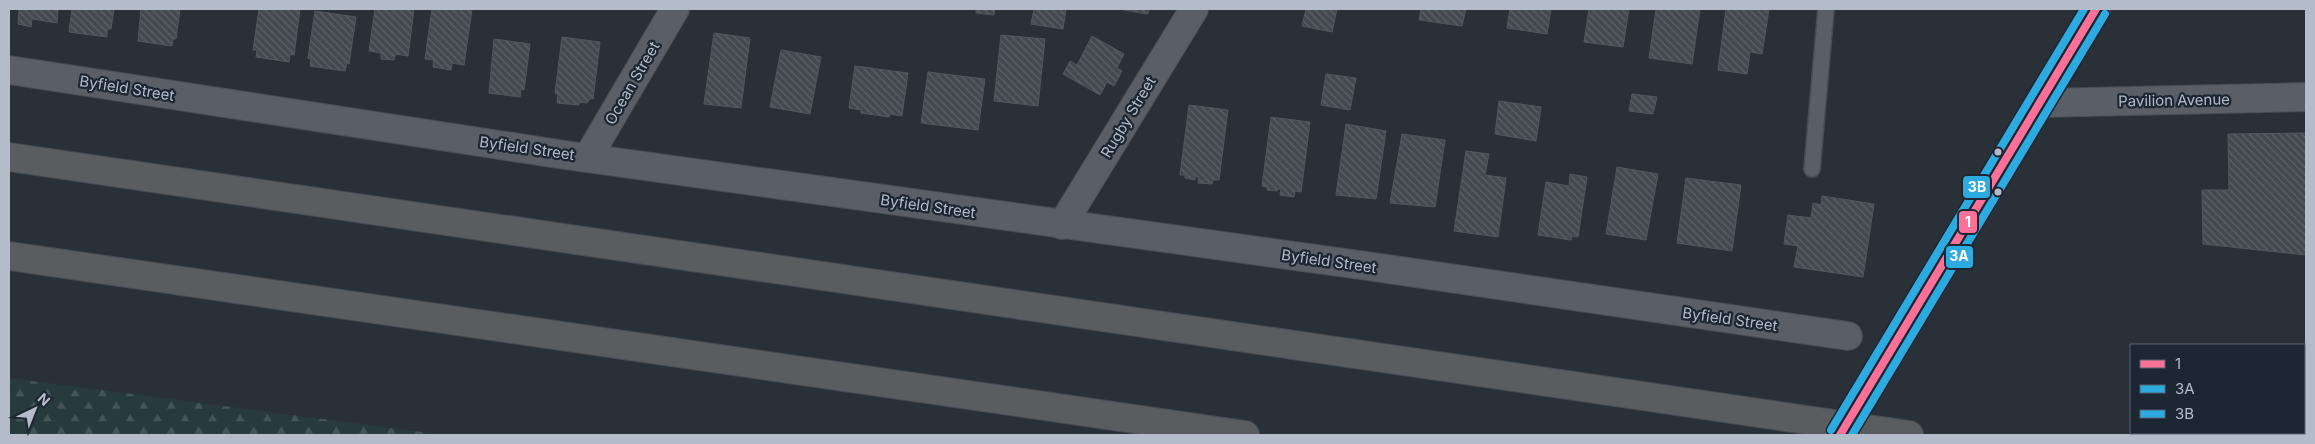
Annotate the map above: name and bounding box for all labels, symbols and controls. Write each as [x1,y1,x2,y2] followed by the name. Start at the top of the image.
[601,38,663,128] street label: Ocean Street
[78,71,176,105] street label: Byfield Street
[1096,73,1160,161] street label: Rugby Street
[2118,90,2230,110] street label: Pavilion Avenue
[478,132,576,164] street label: Byfield Street
[1993,147,2003,157] unlabelled marker
[1962,175,1991,199] line badge: 3B
[1968,178,1986,195] text: 3B
[1993,187,2003,197] unlabelled marker
[879,190,977,222] street label: Byfield Street
[1958,210,1978,234] line badge: 1
[1965,213,1971,230] text: 1
[1280,245,1378,277] street label: Byfield Street
[1945,245,1974,269] line badge: 3A
[1949,247,1969,264] text: 3A
[1681,303,1779,335] street label: Byfield Street
[2130,344,2305,434] legend
[2175,354,2181,373] text: 1
[2175,379,2195,398] text: 3A
[10,384,60,434] north arrow
[35,389,54,409] text: N
[2175,404,2194,423] text: 3B

